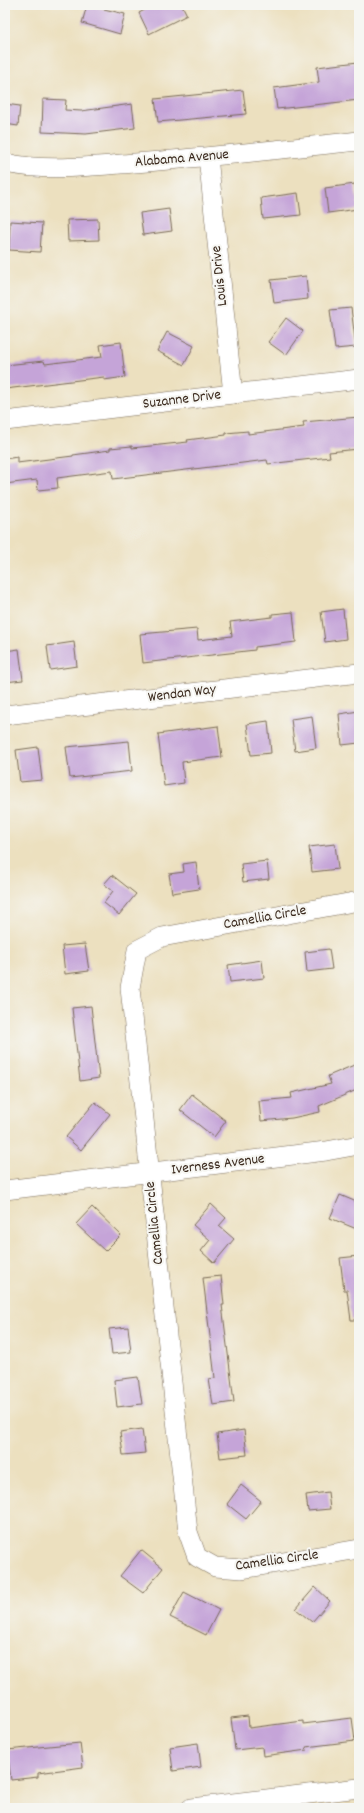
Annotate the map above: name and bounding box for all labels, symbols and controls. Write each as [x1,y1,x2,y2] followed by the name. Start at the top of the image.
[134,144,230,174] street label: Alabama Avenue
[206,244,234,307] street label: Louis Drive
[142,384,223,416] street label: Suzanne Drive
[147,679,218,709] street label: Wendan Way
[222,900,308,936] street label: Camellia Circle
[170,1148,266,1182] street label: Iverness Avenue
[140,1180,170,1266] street label: Camellia Circle
[234,1544,320,1578] street label: Camellia Circle

